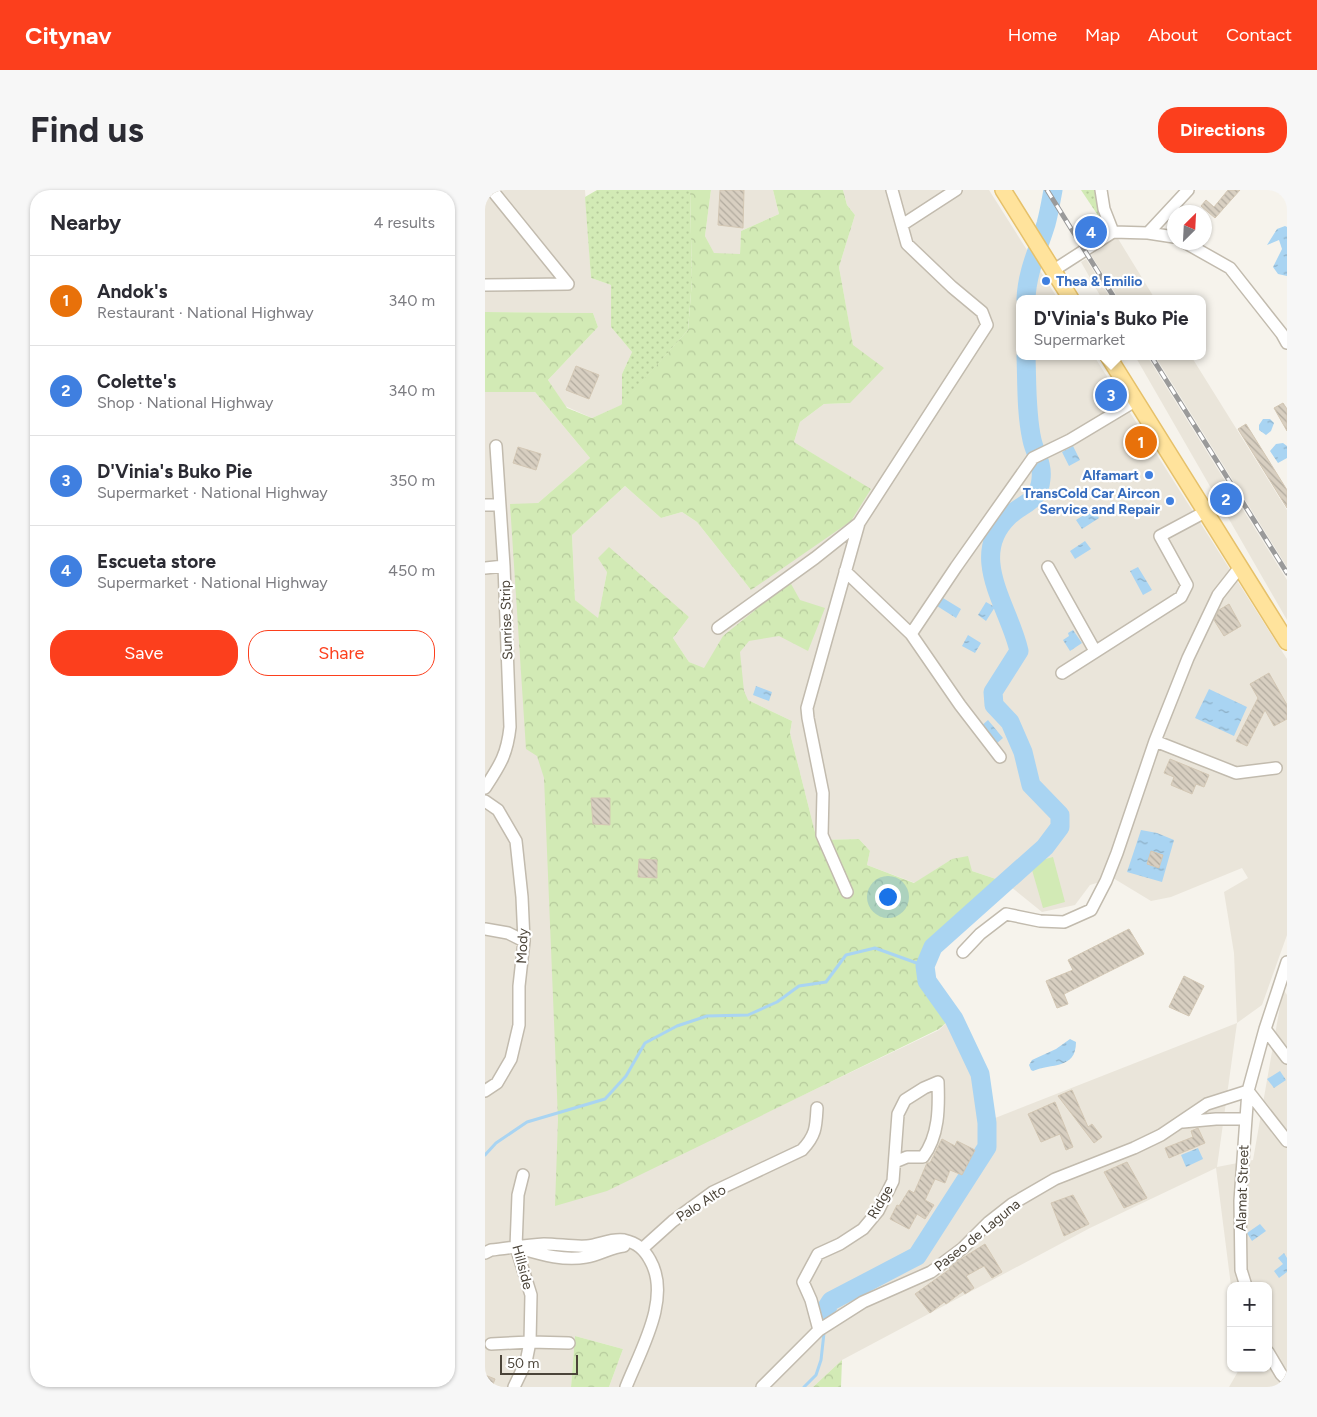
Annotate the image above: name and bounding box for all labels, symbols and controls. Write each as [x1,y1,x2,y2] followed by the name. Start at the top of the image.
[25,21,112,50] text: Citynav
[1008,24,1057,46] text: Home
[1085,24,1120,46] text: Map
[1148,24,1198,46] text: About
[1226,24,1292,46] text: Contact
[1158,107,1287,153] button: Directions
[30,109,144,151] text: Find us
[1167,205,1212,250] north arrow
[50,210,121,235] text: Nearby
[374,213,435,232] text: 4 results
[1075,213,1107,251] pin: 4
[1056,273,1142,290] place label: Thea & Emilio
[1040,275,1052,287] marker: Thea & Emilio
[97,280,167,303] text: Andok's
[63,291,69,310] text: 1
[389,291,435,310] text: 340 m
[1016,295,1206,360] popup
[97,303,314,322] text: Restaurant · National Highway
[1033,307,1189,330] text: D'Vinia's Buko Pie
[1033,330,1125,349] text: Supermarket
[97,370,176,393] text: Colette's
[1095,376,1127,414] pin: 3
[61,381,71,400] text: 2
[389,381,435,400] text: 340 m
[97,393,273,412] text: Shop · National Highway
[1125,423,1157,461] pin: 1
[97,460,252,483] text: D'Vinia's Buko Pie
[1082,467,1139,484] place label: Alfamart
[1143,469,1155,481] marker: Alfamart
[62,471,70,490] text: 3
[389,471,435,490] text: 350 m
[1210,480,1242,518] pin: 2
[97,483,328,502] text: Supermarket · National Highway
[1023,485,1161,518] place label: TransCold Car Aircon Service and Repair
[1164,495,1176,507] marker: TransCold Car Aircon Service and Repair
[97,550,216,573] text: Escueta store
[61,561,71,580] text: 4
[388,561,435,580] text: 450 m
[97,573,328,592] text: Supermarket · National Highway
[497,580,516,660] street label: Sunrise Strip
[50,630,238,676] button: Save
[248,630,435,676] button: Share
[875,884,901,910] your location
[513,927,532,964] street label: Mody
[1232,1144,1253,1232] street label: Alamat Street
[673,1181,729,1226] street label: Palo Alto
[864,1182,897,1222] street label: Ridge
[931,1196,1024,1275] street label: Paseo de Laguna
[508,1243,537,1292] street label: Hillside
[1227,1282,1272,1372] map controls
[1227,1282,1272,1327] button: +
[1227,1327,1272,1372] button: −
[500,1352,577,1375] scale bar
[507,1355,539,1372] text: 50 m

